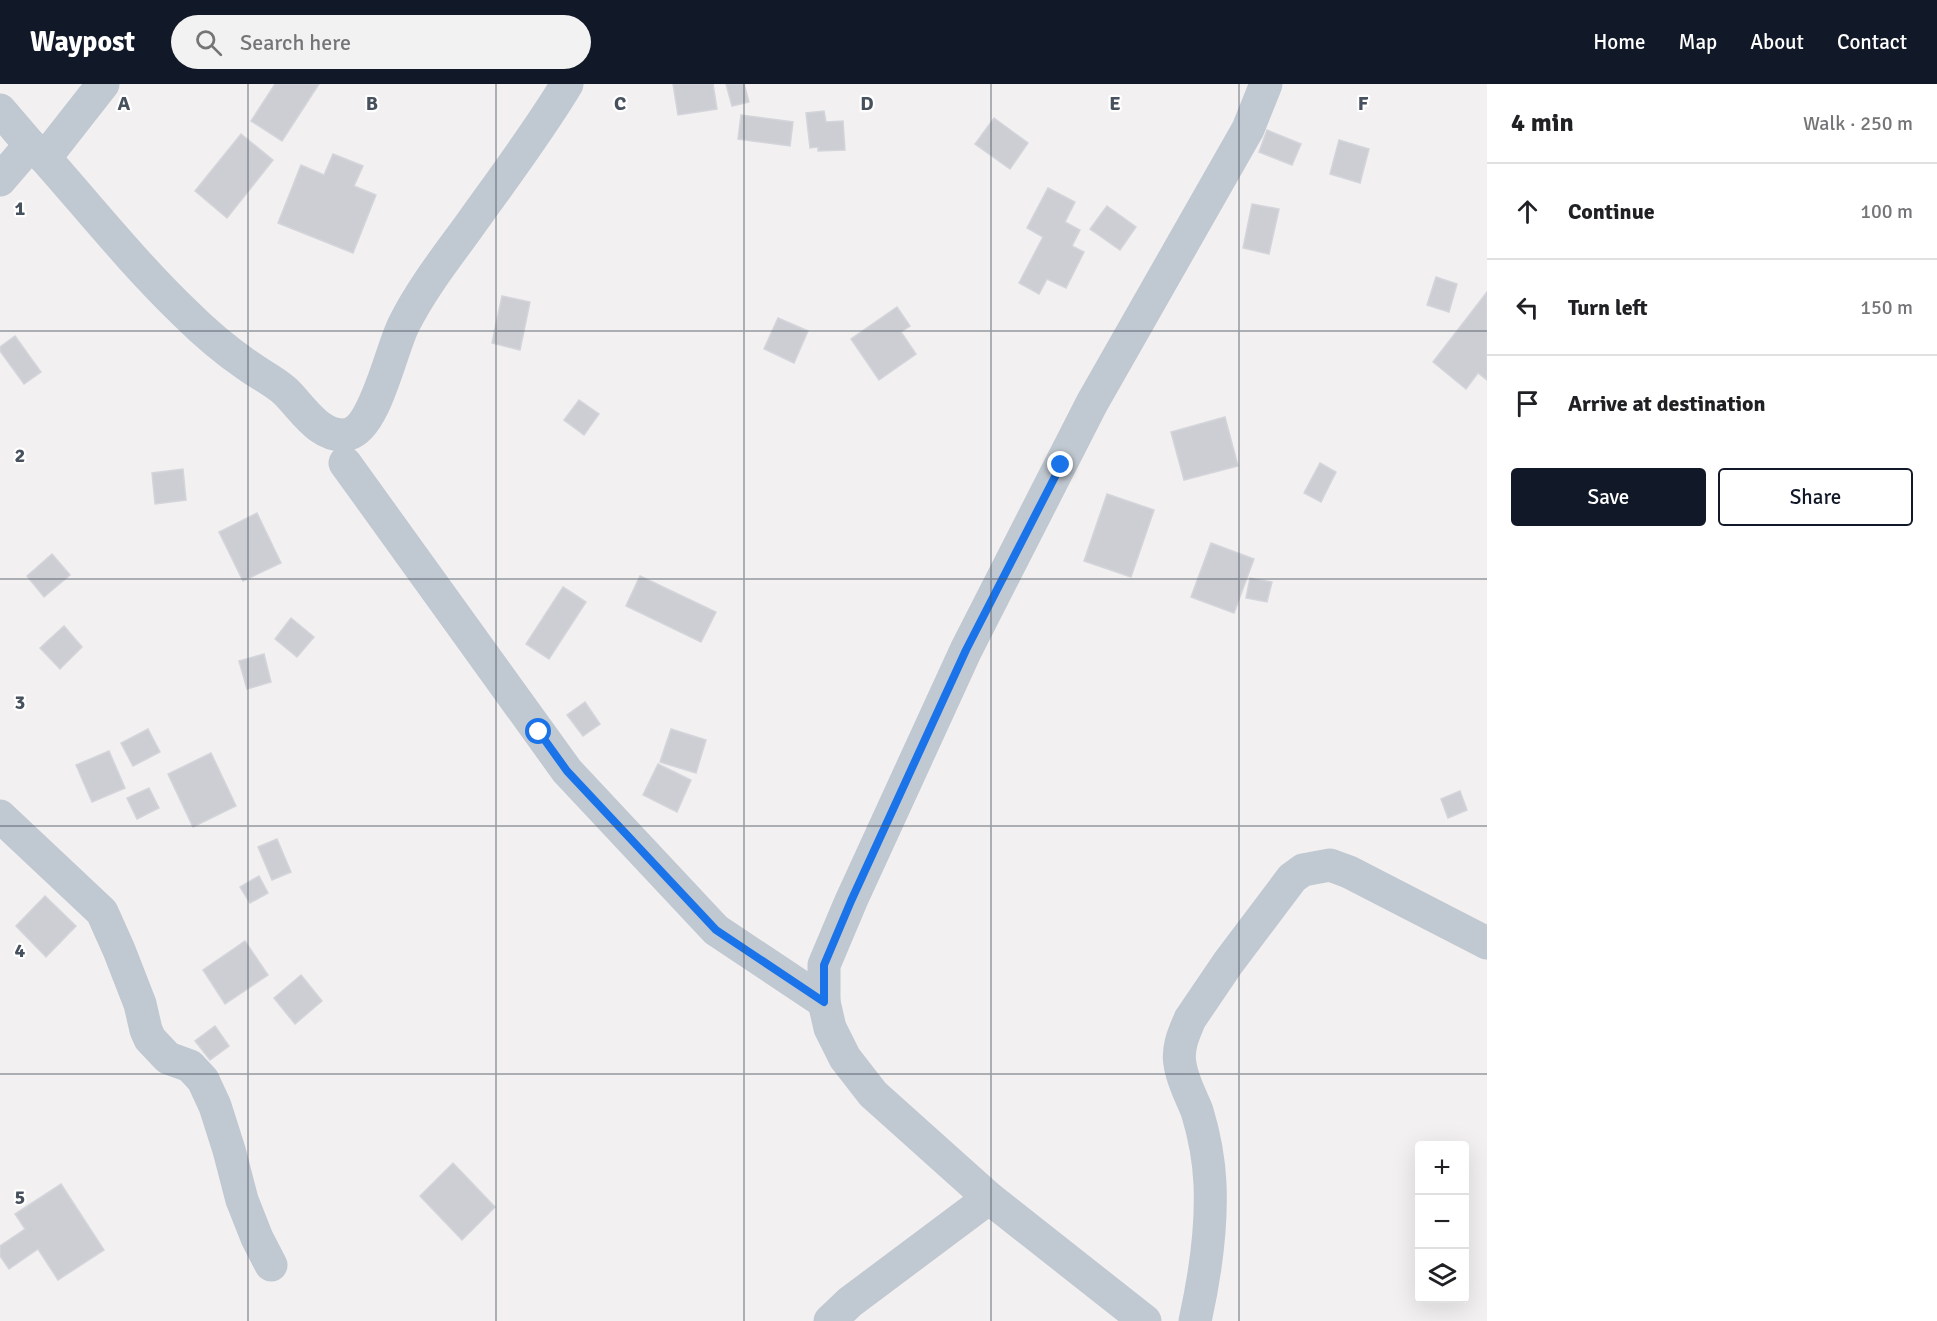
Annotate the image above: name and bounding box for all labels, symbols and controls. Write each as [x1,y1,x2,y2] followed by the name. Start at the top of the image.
[171,15,591,69] search box
[30,25,135,59] text: Waypost
[192,26,225,59] icon: search
[240,29,351,56] text: Search here
[1593,29,1646,55] text: Home
[1679,29,1717,55] text: Map
[1750,29,1804,55] text: About
[1837,29,1907,55] text: Contact
[118,91,131,116] text: A
[366,91,378,116] text: B
[614,91,626,116] text: C
[860,91,874,116] text: D
[1109,91,1121,116] text: E
[1358,91,1369,116] text: F
[1511,107,1574,139] text: 4 min
[1803,111,1913,136] text: Walk · 250 m
[1511,195,1544,228] icon: ahead
[15,196,26,221] text: 1
[1568,198,1655,225] text: Continue
[1860,199,1913,224] text: 100 m
[1511,291,1544,324] icon: left
[1568,294,1648,321] text: Turn left
[1860,295,1913,320] text: 150 m
[1511,387,1544,420] icon: arrive
[1568,390,1765,417] text: Arrive at destination
[15,443,25,468] text: 2
[1047,451,1073,477] route end
[1511,468,1706,526] button: Save
[1718,468,1913,526] button: Share
[15,690,25,715] text: 3
[525,718,551,744] route start
[15,938,26,963] text: 4
[1415,1141,1469,1303] map controls
[1415,1141,1469,1195] button: +
[15,1185,25,1210] text: 5
[1415,1195,1469,1249] button: −
[1415,1249,1469,1303] button: layers

